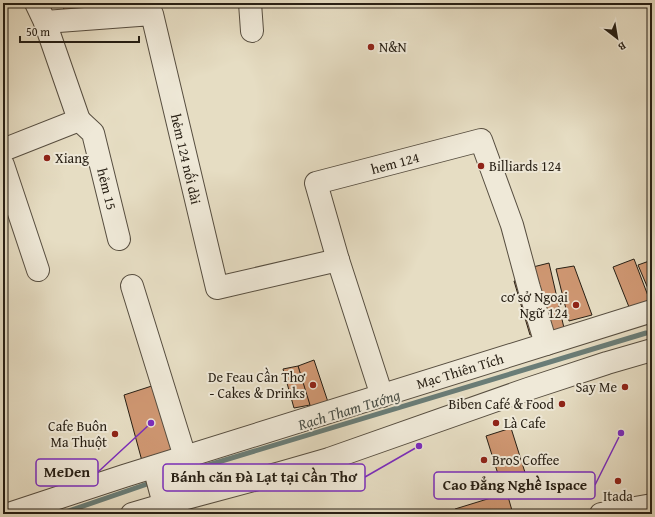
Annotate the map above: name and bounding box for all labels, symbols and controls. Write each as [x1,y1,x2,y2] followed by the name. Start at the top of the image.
[20,18,139,44] scale bar
[597,18,637,58] north arrow
[26,23,50,40] text: 50 m
[379,37,407,57] place label: N&N
[615,38,629,55] text: B
[366,42,376,52] marker: N&N
[166,112,206,206] street label: hẻm 124 nối dài
[369,147,422,179] street label: hem 124
[55,148,89,168] place label: Xiang
[42,153,52,163] marker: Xiang
[489,156,562,176] place label: Billiards 124
[476,161,486,171] marker: Billiards 124
[92,166,122,212] street label: hẻm 15
[501,287,568,323] place label: cơ sở Ngoại Ngữ 124
[571,300,581,310] marker: cơ sở Ngoại Ngữ 124
[414,348,506,394] street label: Mạc Thiên Tích
[208,367,305,403] place label: De Feau Cần Thơ - Cakes & Drinks
[575,377,617,397] place label: Say Me
[308,380,318,390] marker: De Feau Cần Thơ - Cakes & Drinks
[620,382,630,392] marker: Say Me
[294,384,403,435] water label: Rạch Tham Tướng
[448,394,555,414] place label: Biben Café & Food
[557,399,567,409] marker: Biben Café & Food
[504,413,546,433] place label: Là Cafe
[48,416,107,452] place label: Cafe Buôn Ma Thuột
[491,418,501,428] marker: Là Cafe
[110,429,120,439] marker: Cafe Buôn Ma Thuột
[492,450,560,470] place label: BroS Coffee
[479,455,489,465] marker: BroS Coffee
[36,459,98,486] callout: MeDen
[44,461,90,482] text: MeDen
[163,464,365,491] callout: Bánh căn Đà Lạt tại Cần Thơ
[171,466,358,487] text: Bánh căn Đà Lạt tại Cần Thơ
[434,472,595,499] callout: Cao Đẳng Nghề Ispace
[443,474,587,495] text: Cao Đẳng Nghề Ispace
[613,476,623,486] marker: Itada
[603,486,633,506] place label: Itada

